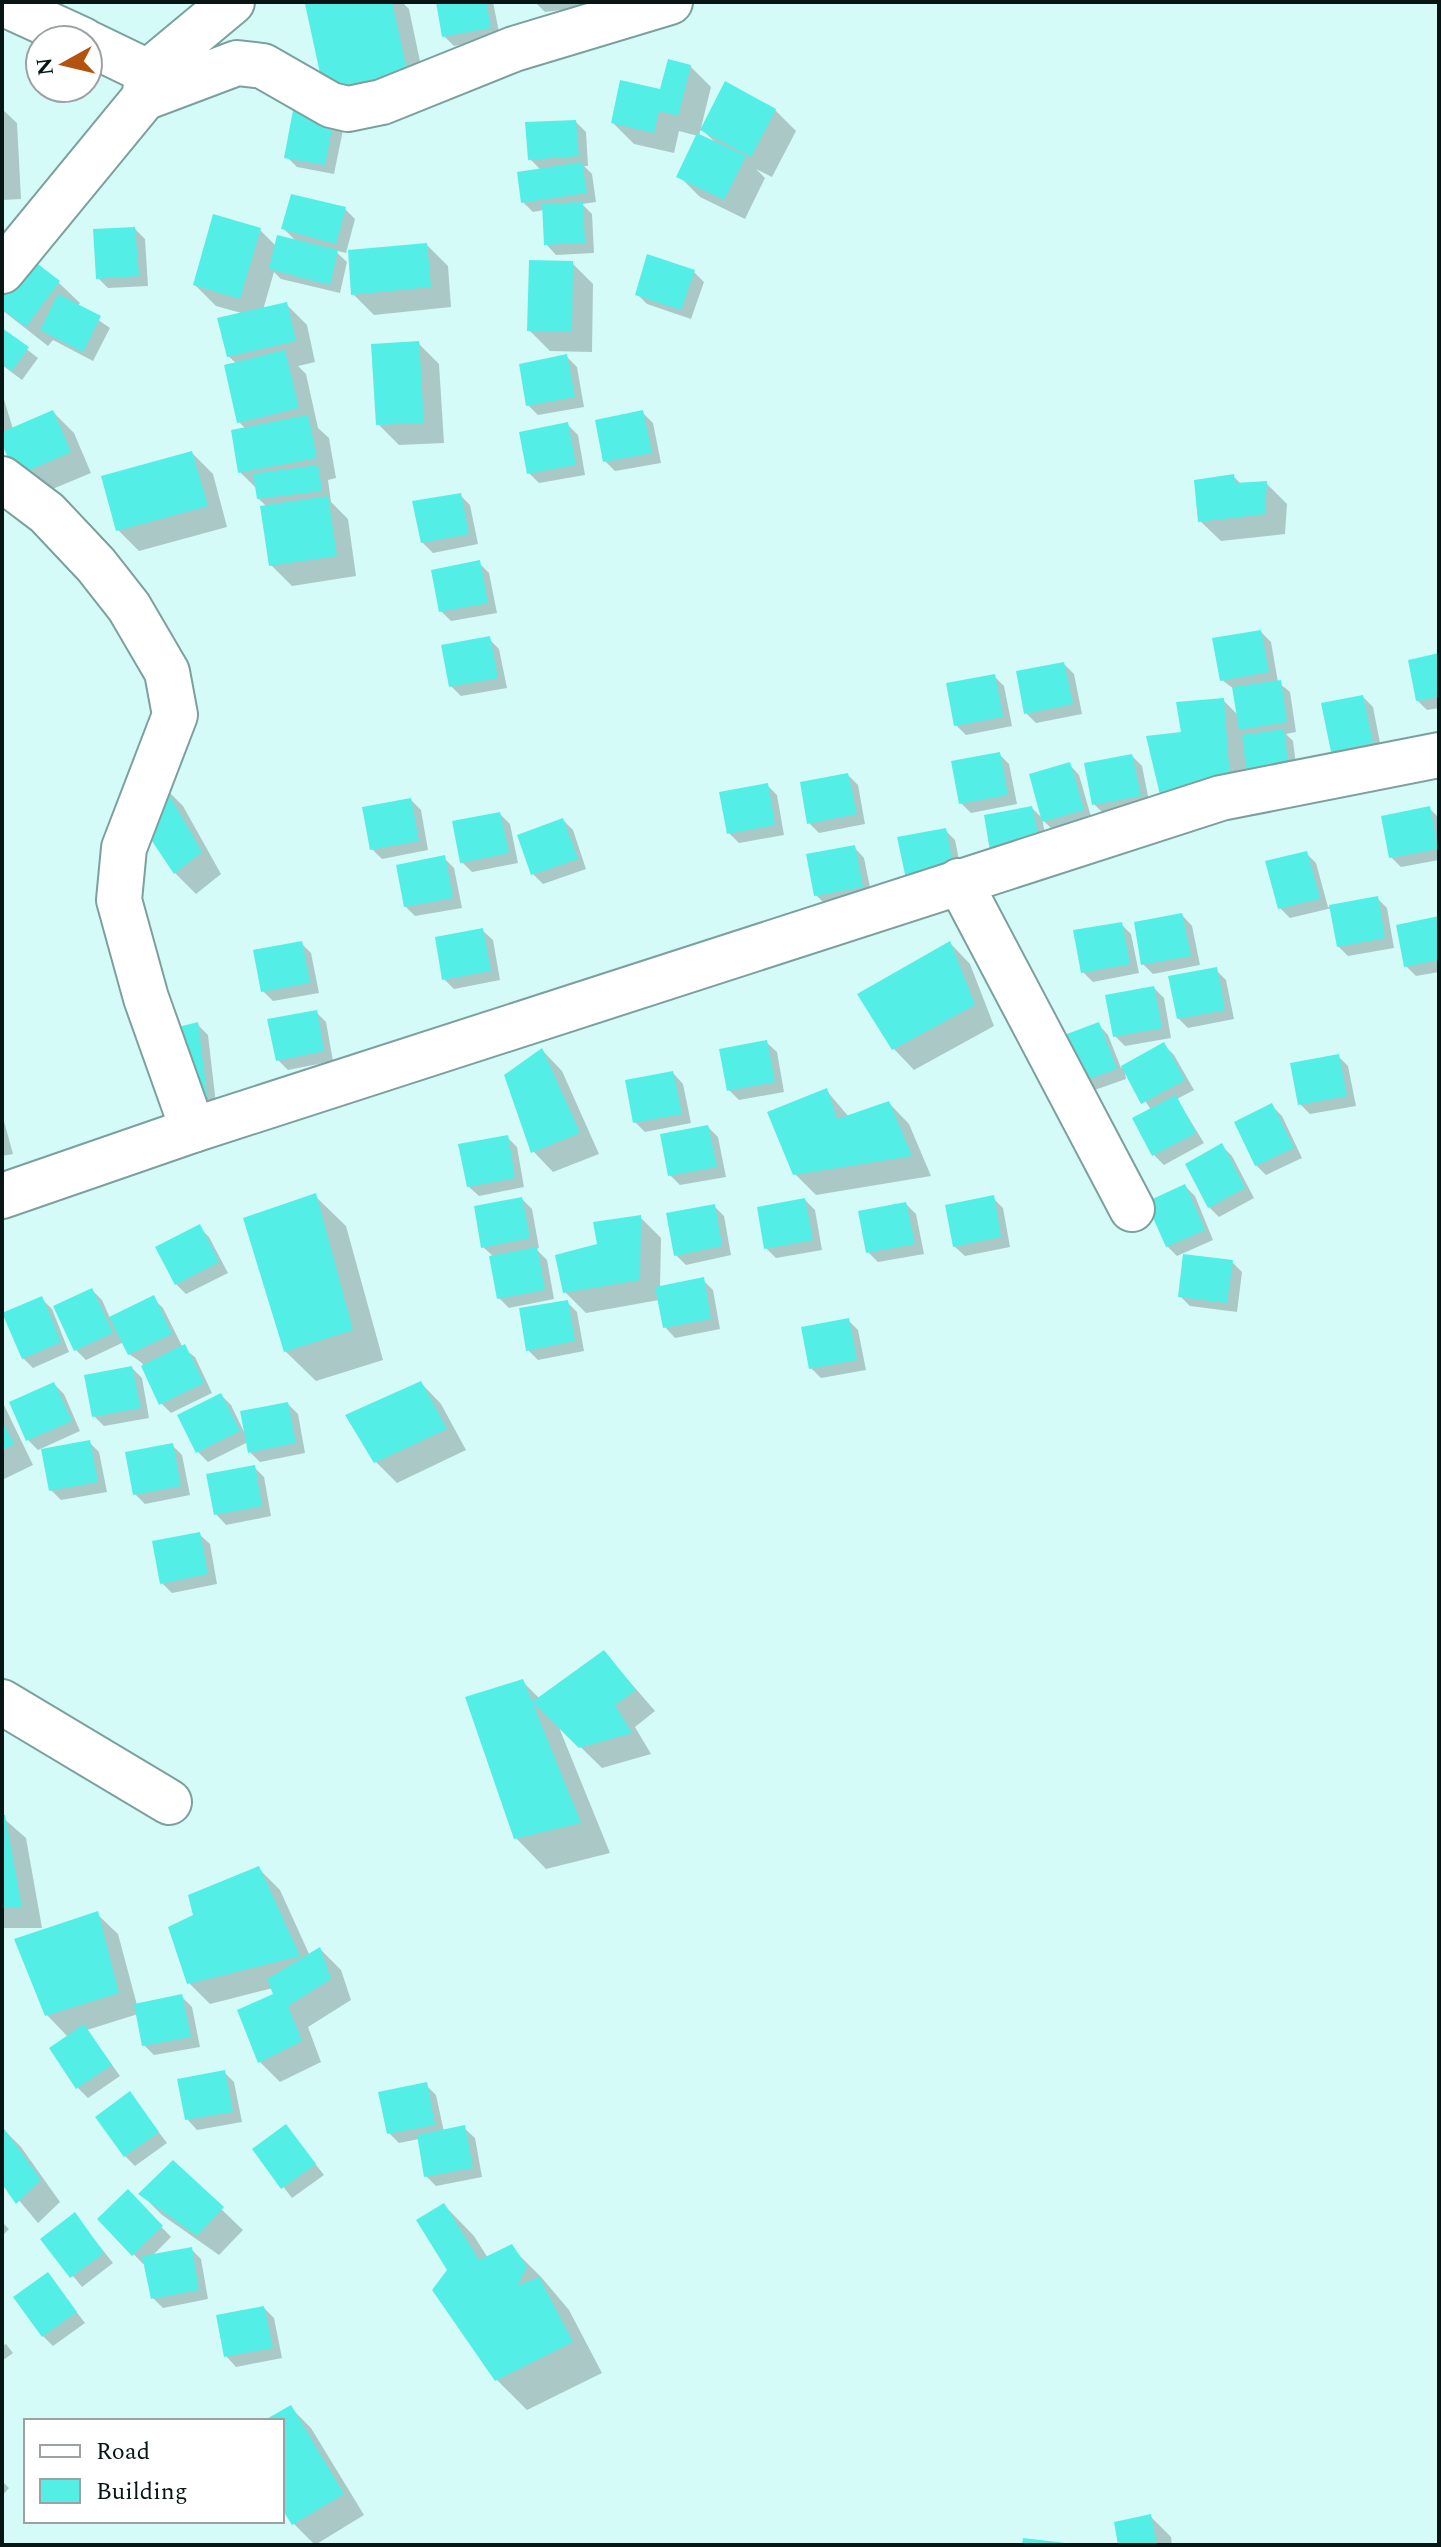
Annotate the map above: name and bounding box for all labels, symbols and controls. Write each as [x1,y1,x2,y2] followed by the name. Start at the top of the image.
[24,24,104,104] north arrow
[28,55,63,78] text: N
[24,2419,284,2523] legend
[96,2434,150,2470] text: Road
[96,2474,188,2510] text: Building

